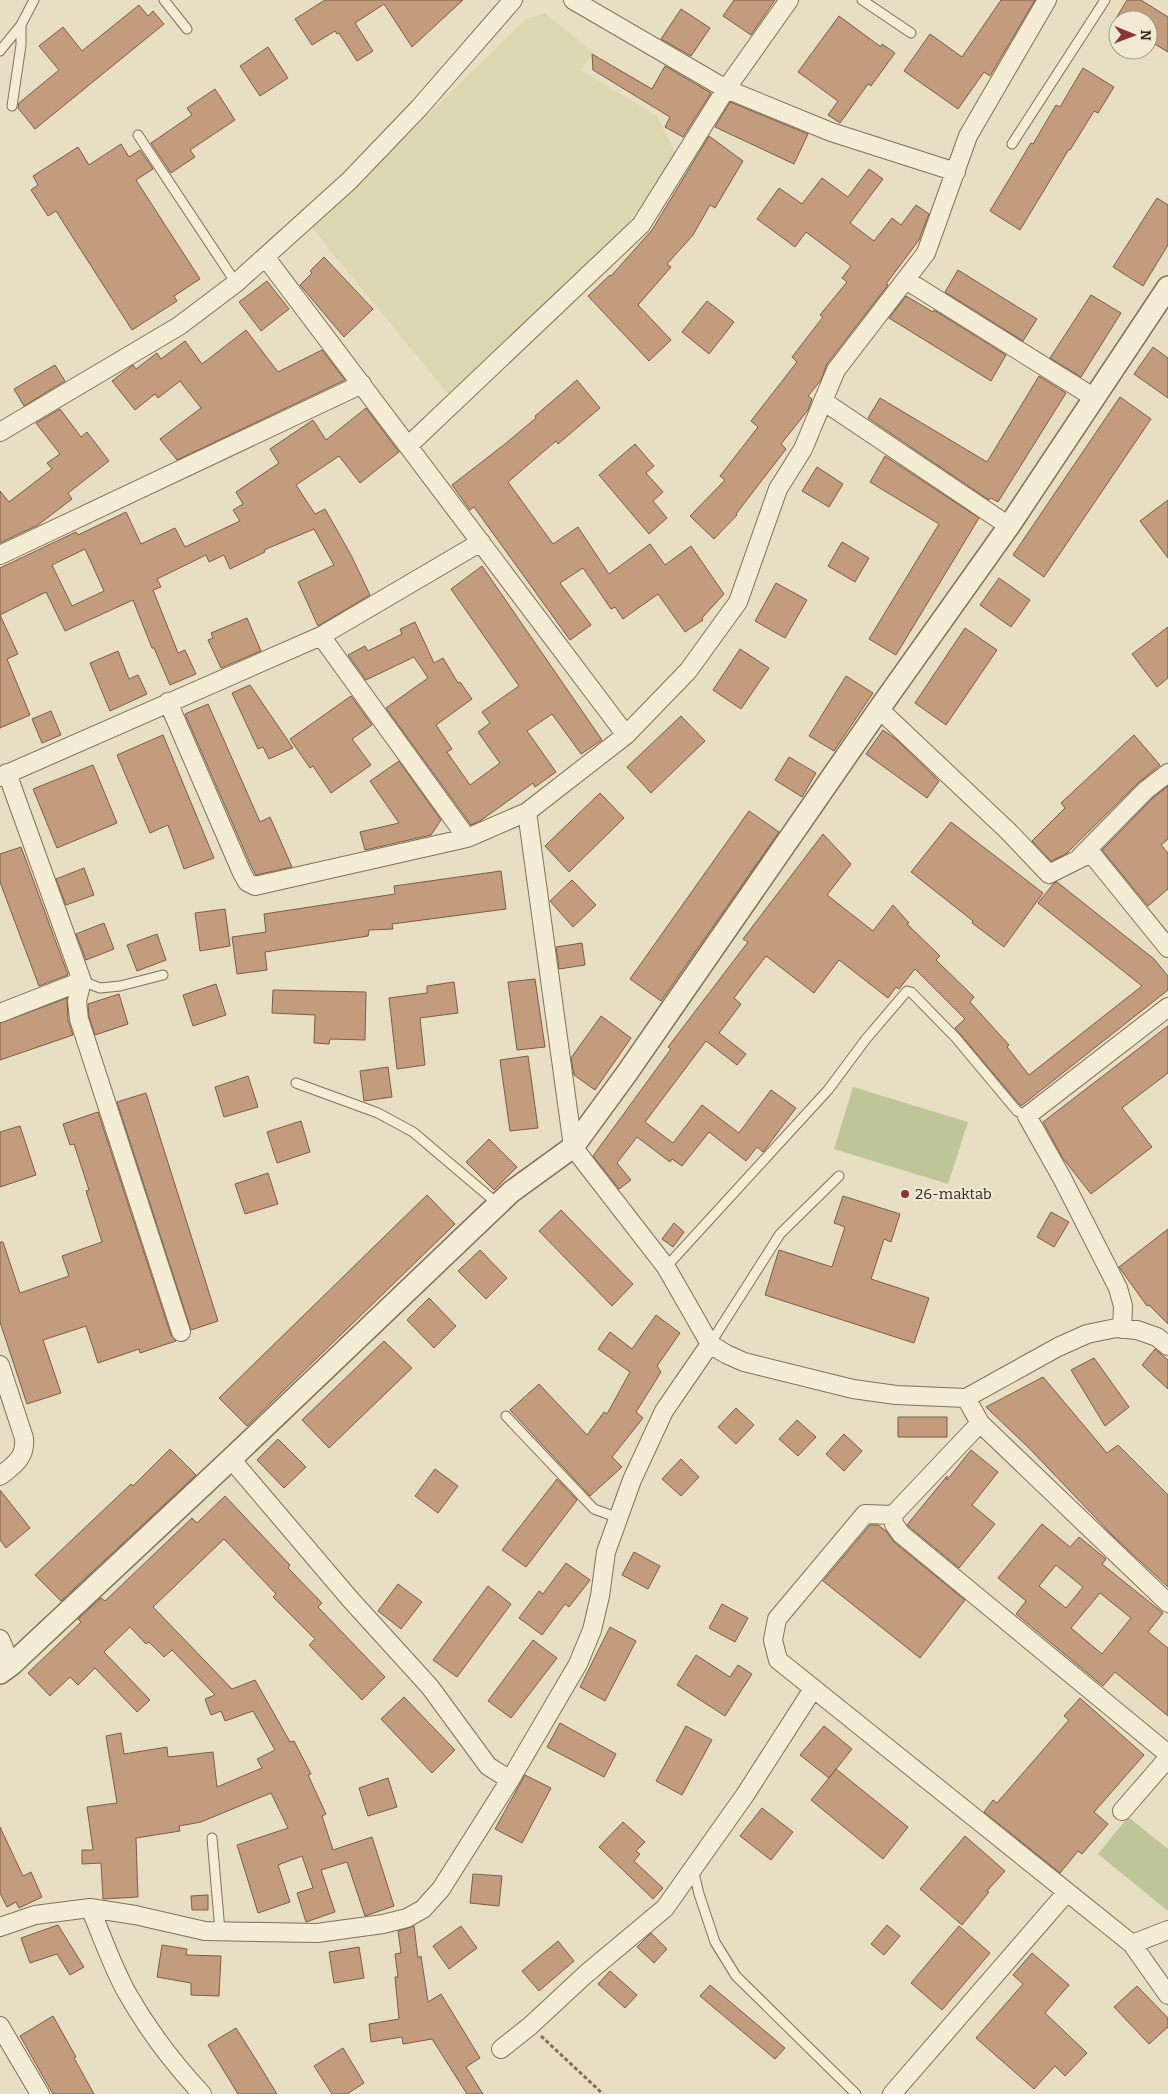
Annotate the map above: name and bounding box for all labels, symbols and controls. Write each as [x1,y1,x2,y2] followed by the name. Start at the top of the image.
[1108,10,1158,60] north arrow
[1137,30,1154,41] text: N
[915,1185,992,1203] place label: 26-maktab
[899,1188,911,1200] marker: 26-maktab

